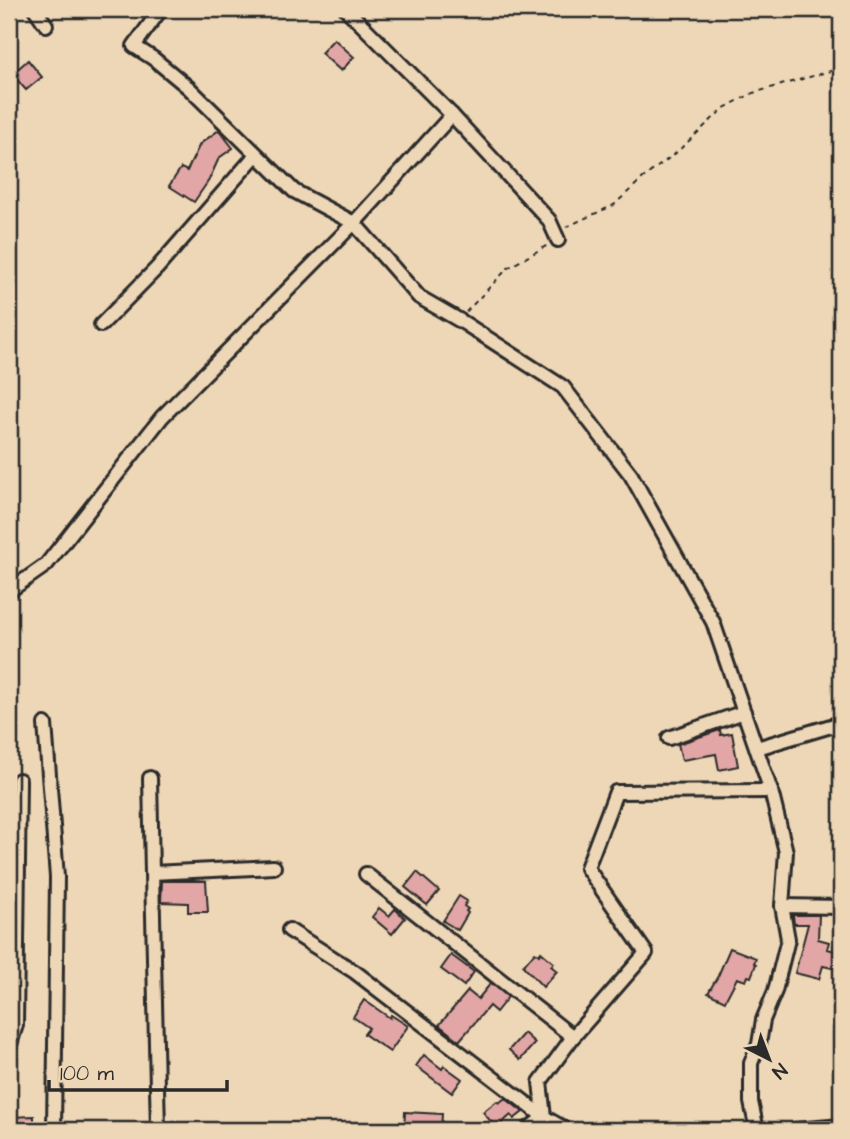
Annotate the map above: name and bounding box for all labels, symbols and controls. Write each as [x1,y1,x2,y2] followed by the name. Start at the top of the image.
[734,1024,804,1094] north arrow
[49,1048,228,1092] scale bar
[766,1056,793,1085] text: N
[60,1059,115,1088] text: 100 m

